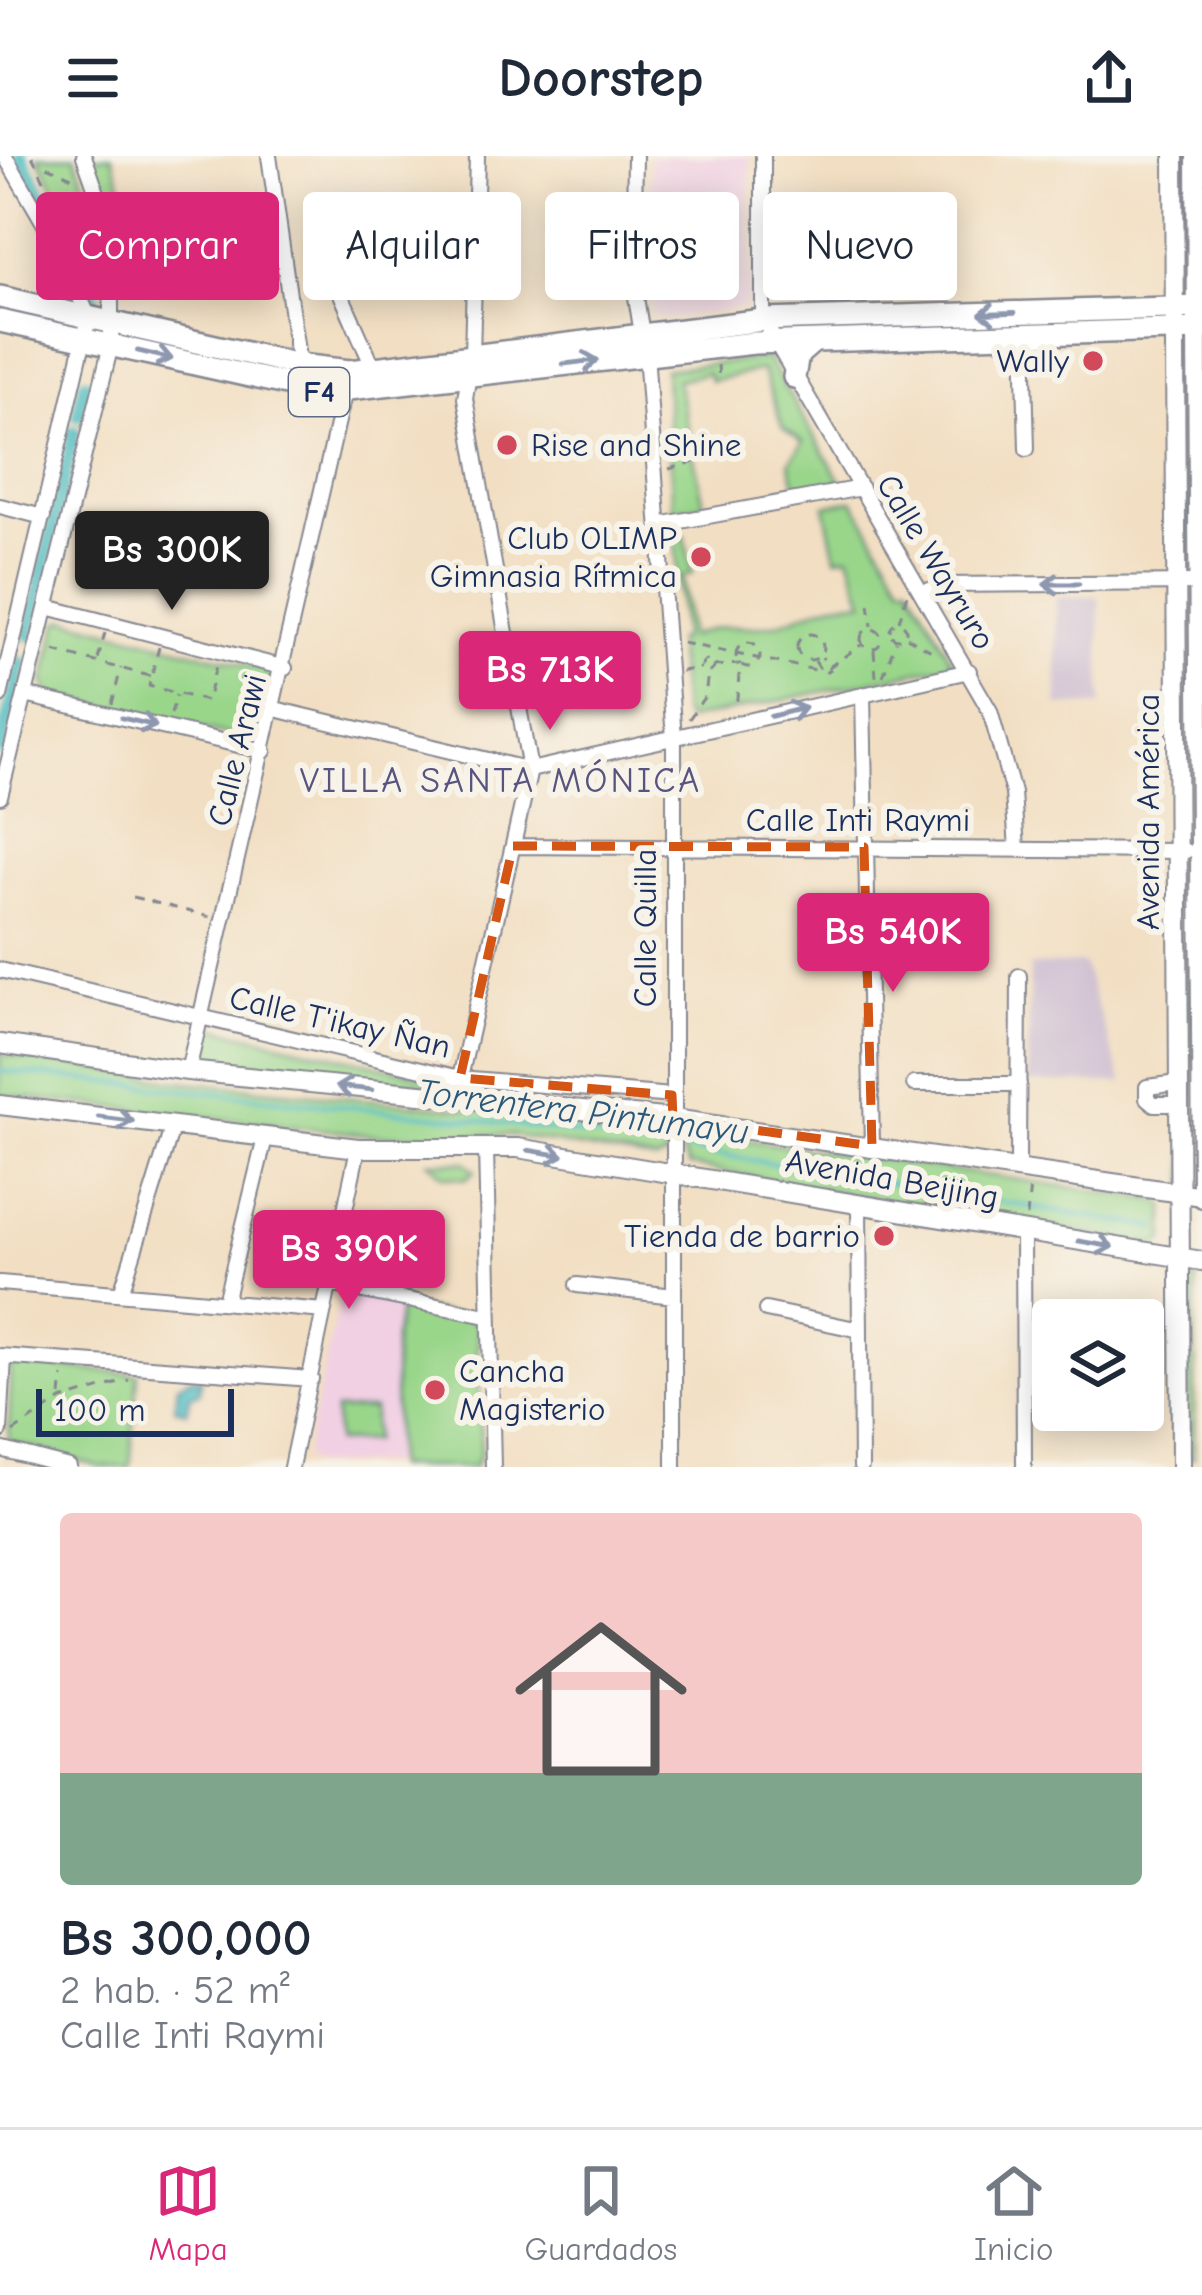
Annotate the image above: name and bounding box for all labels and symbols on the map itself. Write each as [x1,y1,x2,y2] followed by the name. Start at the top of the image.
[978,302,1017,325] one-way arrow
[996,342,1069,380] place label: Wally
[136,345,174,368] one-way arrow
[1080,348,1106,374] marker: Wally
[561,351,600,373] one-way arrow
[289,368,349,416] road number: F4
[531,426,741,464] place label: Rise and Shine
[494,432,520,458] marker: Rise and Shine
[869,468,1003,656] street label: Calle Wayruro
[61,511,283,613] pin: Bs 300K
[430,519,677,595] place label: Club OLIMP Gimnasia Rítmica
[688,544,714,570] marker: Club OLIMP Gimnasia Rítmica
[1042,573,1081,595] one-way arrow
[439,631,661,733] pin: Bs 713K
[200,670,274,830] street label: Calle Arawi
[1129,694,1167,930] street label: Avenida América
[768,700,806,722] one-way arrow
[120,712,158,734] one-way arrow
[300,759,702,801] district label: VILLA SANTA MÓNICA
[746,801,970,839] street label: Calle Inti Raymi
[626,849,664,1007] street label: Calle Quilla
[782,893,1004,995] pin: Bs 540K
[226,978,454,1066] street label: Calle T'ikay Ñan
[415,1071,751,1153] water label: Torrentera Pintumayu
[335,1076,374,1099] one-way arrow
[96,1108,135,1130] one-way arrow
[526,1142,565,1165] one-way arrow
[783,1142,1001,1216] street label: Avenida Beijing
[238,1210,460,1312] pin: Bs 390K
[624,1217,860,1255] place label: Tienda de barrio
[871,1223,897,1249] marker: Tienda de barrio
[1076,1234,1115,1257] one-way arrow
[459,1352,605,1428] place label: Cancha Magisterio
[422,1377,448,1403] marker: Cancha Magisterio
[36,1383,234,1436] scale bar

